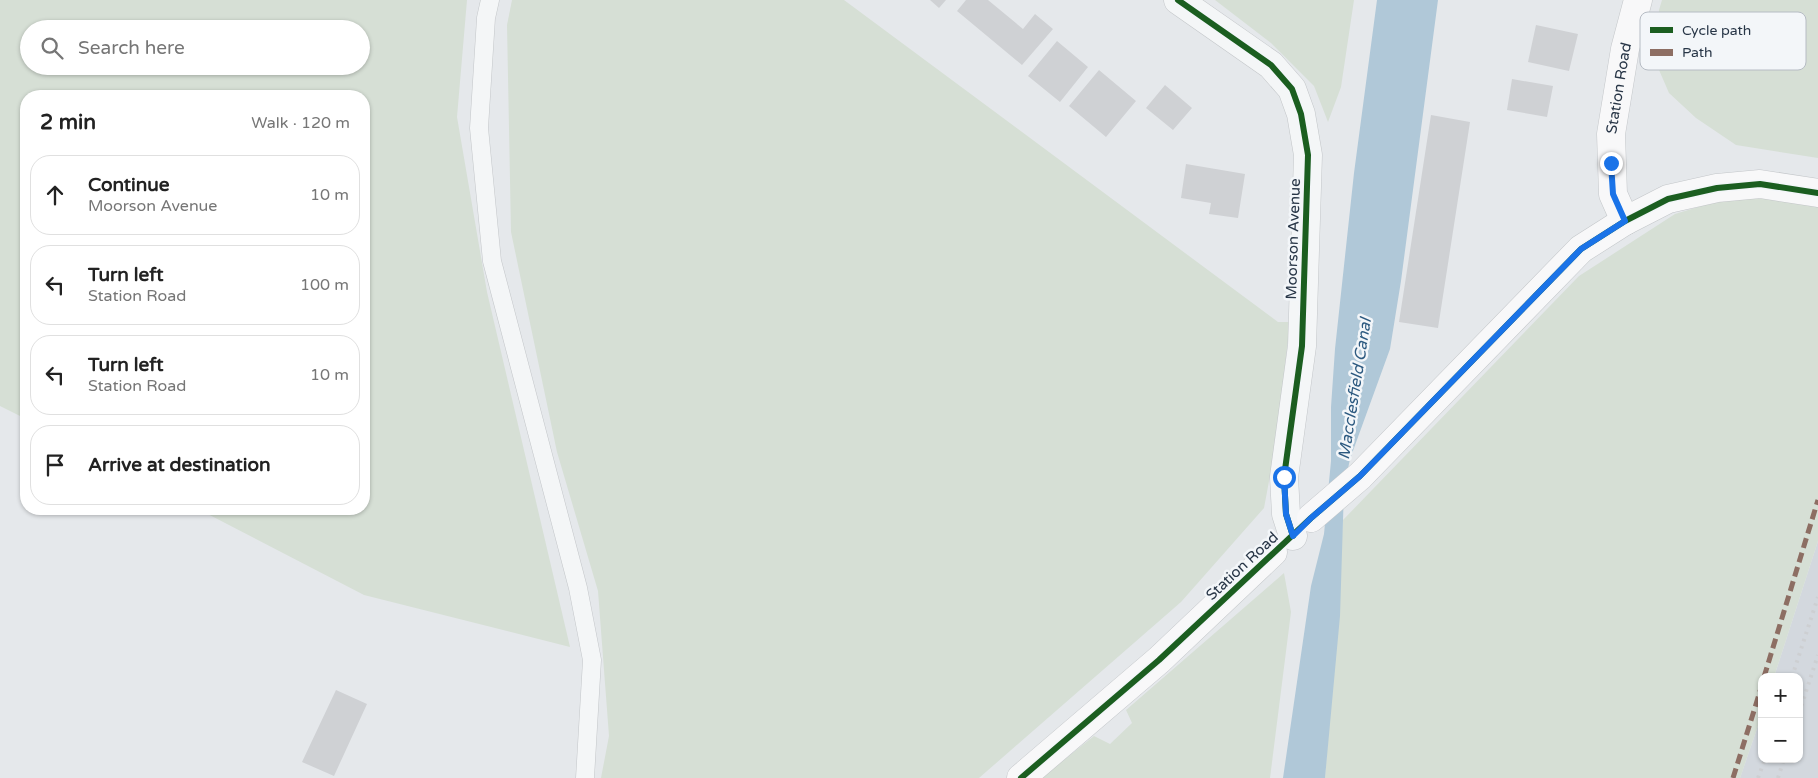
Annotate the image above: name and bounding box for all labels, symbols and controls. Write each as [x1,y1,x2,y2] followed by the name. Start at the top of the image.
[1640,12,1806,70] legend
[20,20,370,75] search box
[1682,22,1751,39] text: Cycle path
[38,34,66,62] icon: search
[78,37,185,59] text: Search here
[1602,40,1635,135] street label: Station Road
[1682,44,1713,61] text: Path
[40,110,96,135] text: 2 min
[251,113,350,133] text: Walk · 120 m
[1600,152,1623,175] route end
[88,174,170,196] text: Continue
[1282,178,1304,300] street label: Moorson Avenue
[41,181,69,209] icon: ahead
[310,185,349,205] text: 10 m
[88,196,217,216] text: Moorson Avenue
[88,264,164,286] text: Turn left
[41,271,69,299] icon: left
[300,275,349,295] text: 100 m
[88,286,186,306] text: Station Road
[1334,315,1376,461] water label: Macclesfield Canal
[88,354,164,376] text: Turn left
[41,361,69,389] icon: left
[310,365,349,385] text: 10 m
[88,376,186,396] text: Station Road
[41,451,69,479] icon: arrive
[88,454,271,476] text: Arrive at destination
[1273,466,1296,489] route start
[1202,528,1282,604] street label: Station Road
[1758,673,1803,763] map controls
[1758,673,1803,718] button: +
[1758,718,1803,763] button: −

